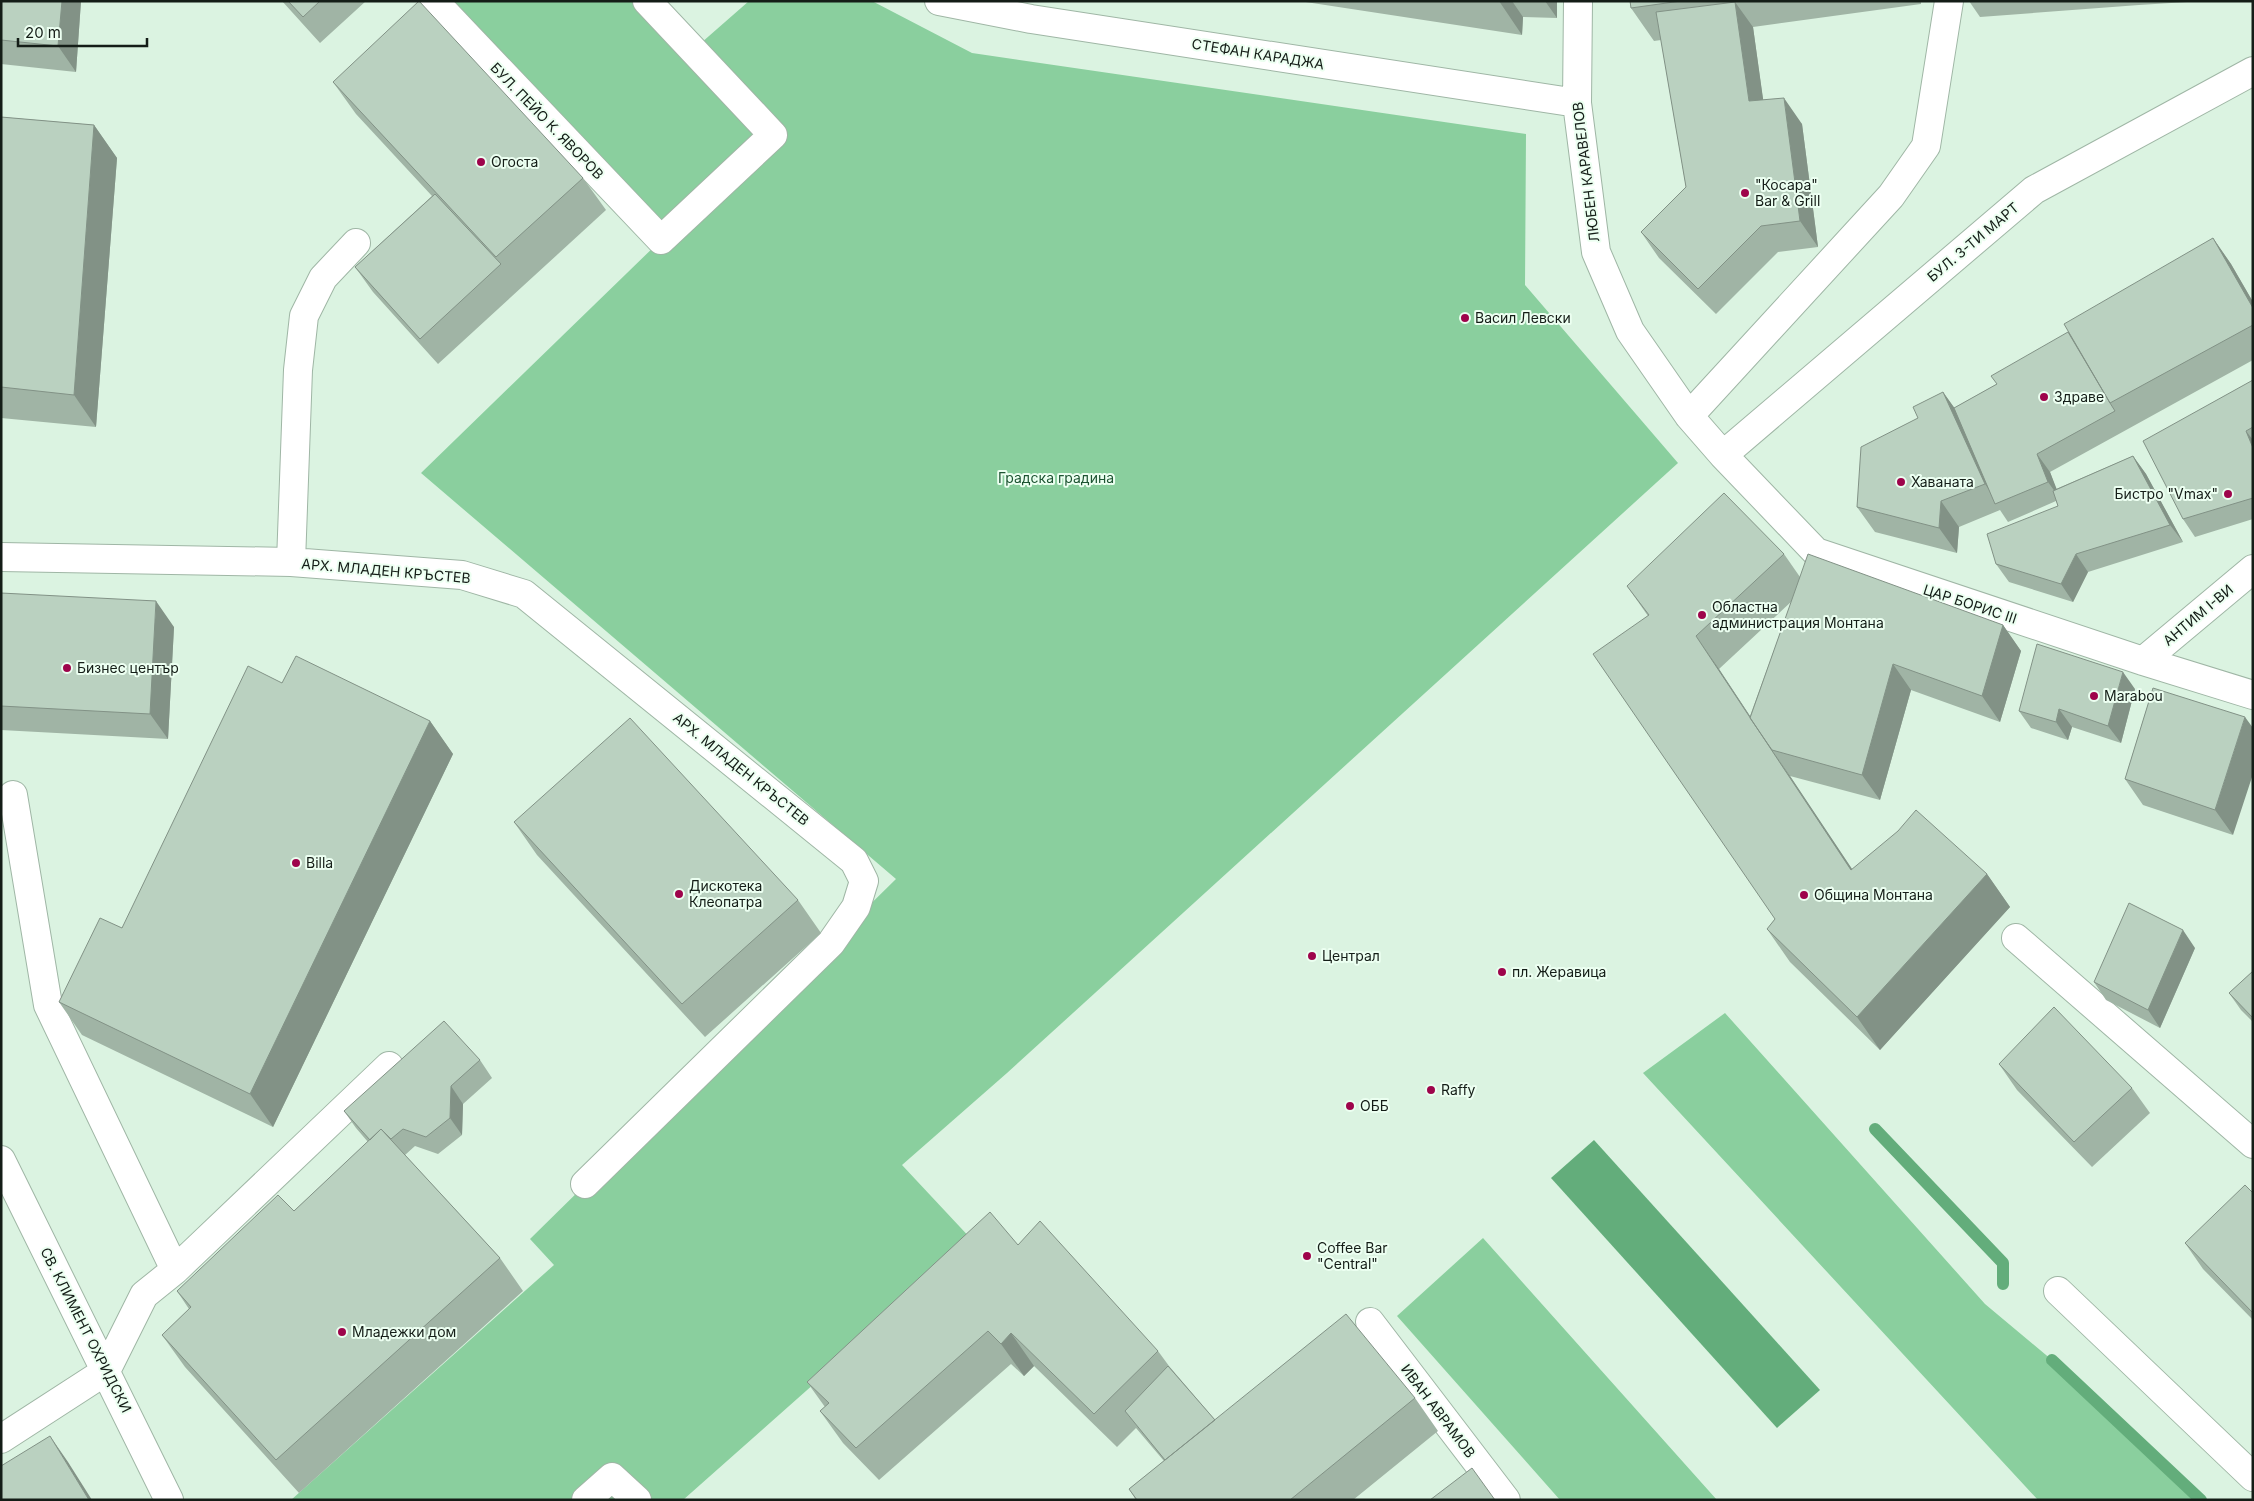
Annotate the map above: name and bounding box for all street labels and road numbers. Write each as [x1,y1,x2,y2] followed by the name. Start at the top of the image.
[1191,35,1326,72] street label: СТЕФАН КАРАДЖА
[487,58,608,182] street label: БУЛ. ПЕЙО К. ЯВОРОВ
[1568,101,1603,243] street label: ЛЮБЕН КАРАВЕЛОВ
[1923,198,2022,285] street label: БУЛ. 3-ТИ МАРТ
[301,555,471,586] street label: АРХ. МЛАДЕН КРЪСТЕВ
[1921,580,2019,627] street label: ЦАР БОРИС III
[2159,580,2236,649] street label: АНТИМ I-ВИ
[670,709,813,829] street label: АРХ. МЛАДЕН КРЪСТЕВ
[37,1244,136,1415] street label: СВ. КЛИМЕНТ ОХРИДСКИ
[1398,1361,1479,1461] street label: ИВАН АВРАМОВ

